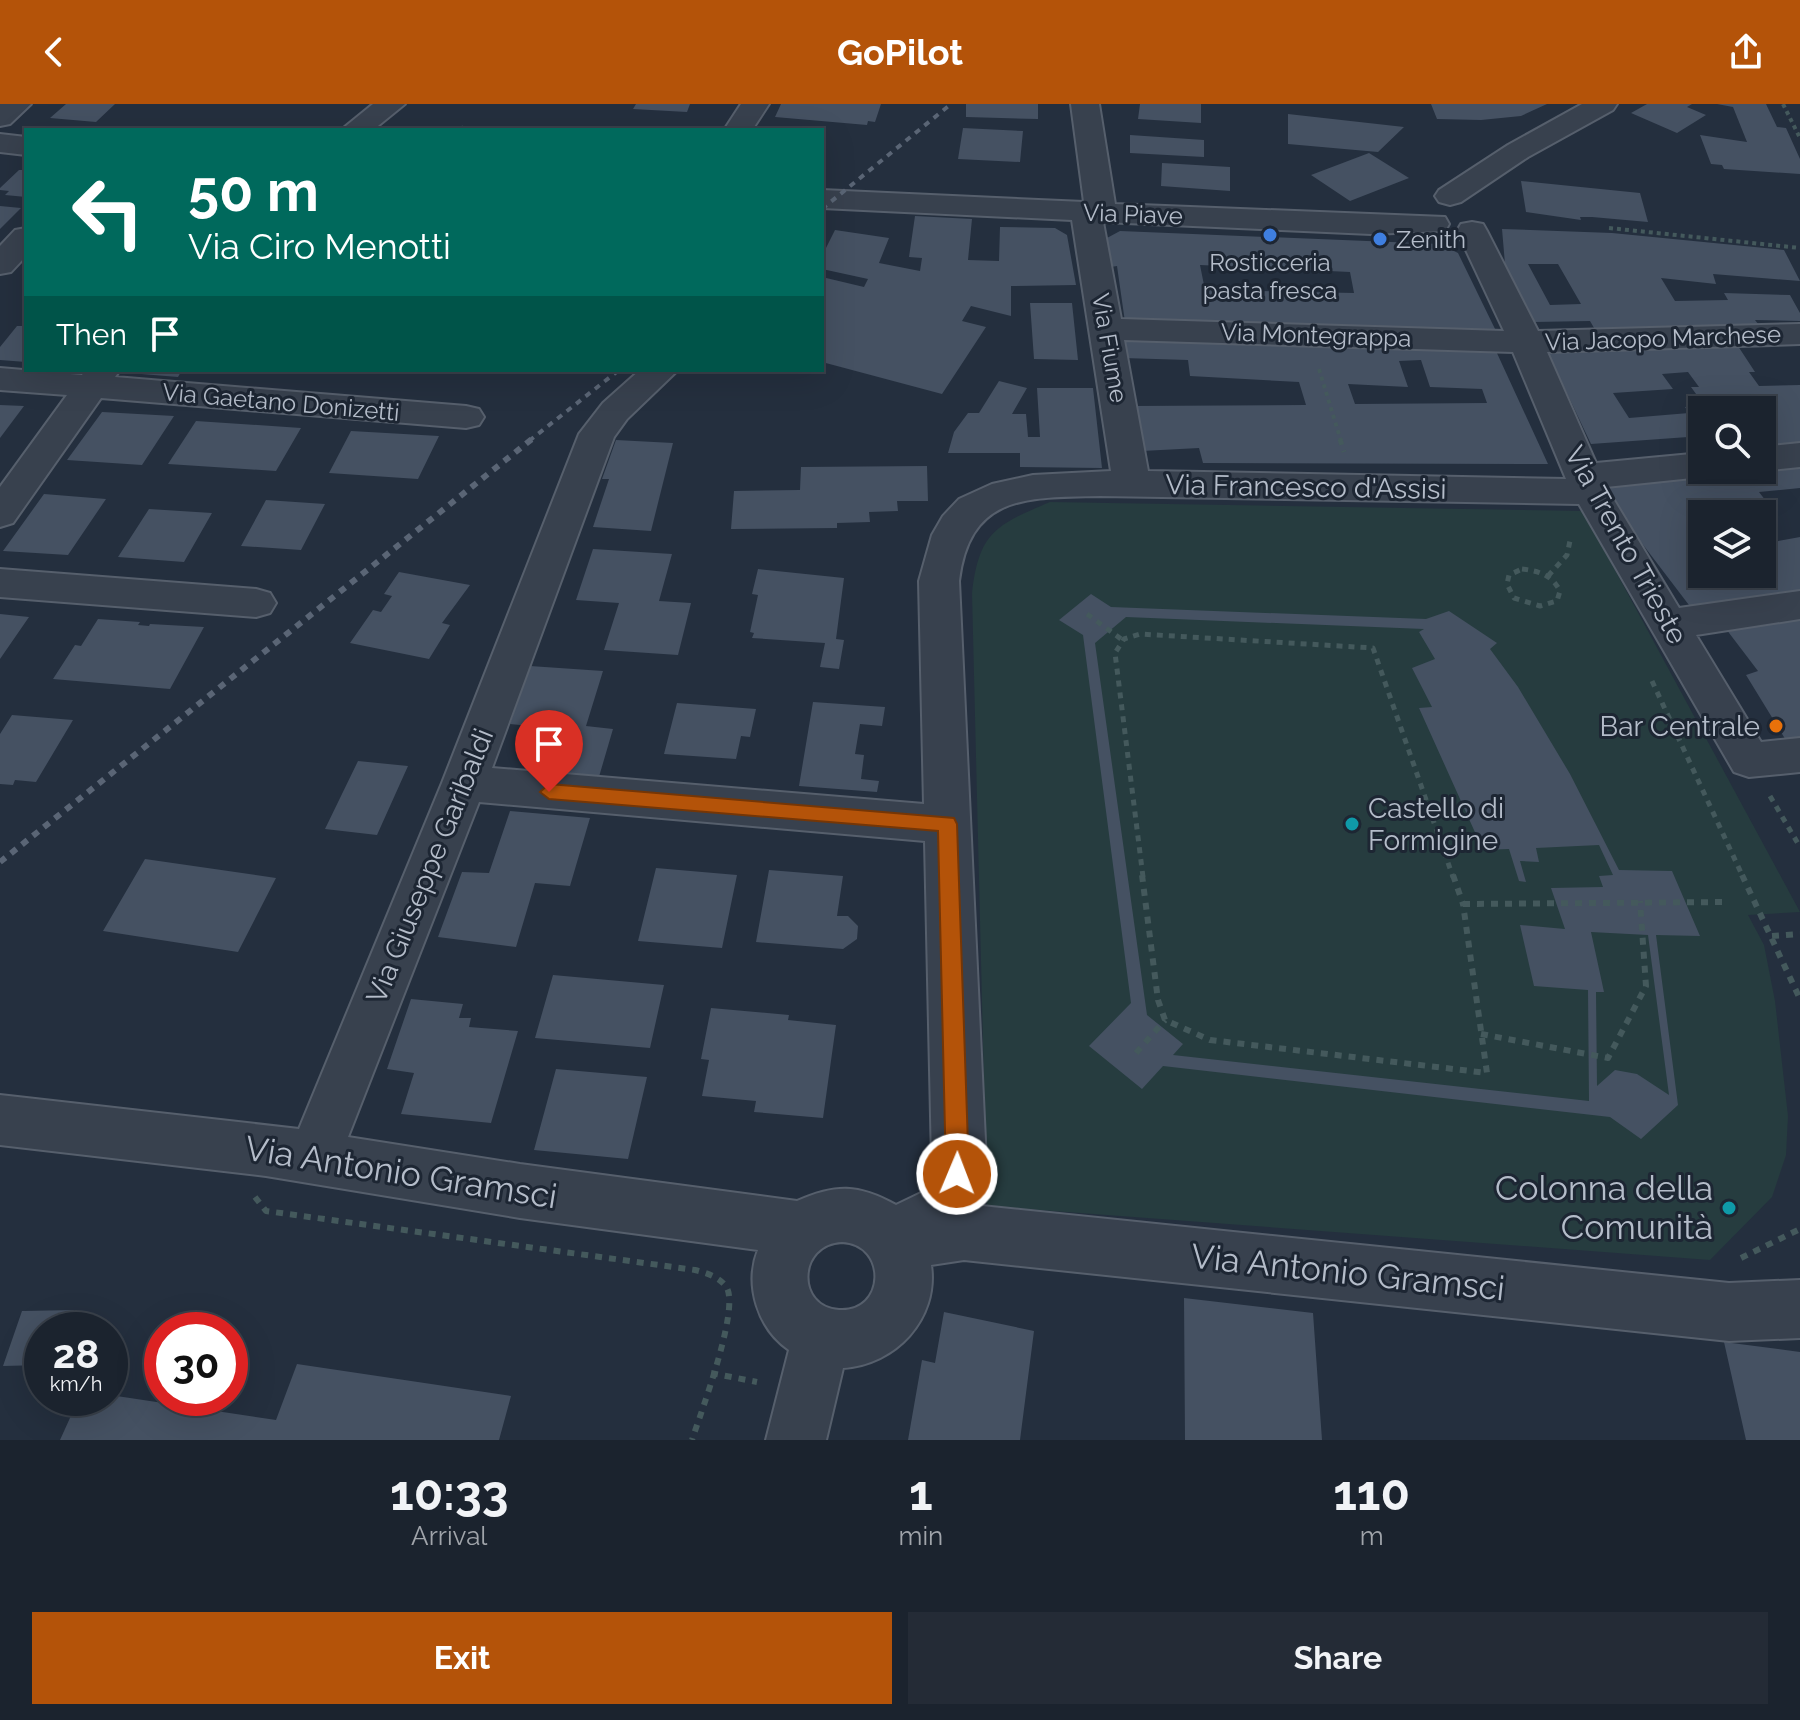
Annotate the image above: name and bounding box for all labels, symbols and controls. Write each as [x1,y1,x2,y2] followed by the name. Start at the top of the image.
[32,30,76,74] icon: back
[1724,30,1768,74] icon: share
[837,31,963,73] text: GoPilot
[188,158,319,224] text: 50 m
[56,160,160,264] icon: left
[1083,198,1183,230] street label: Via Piave
[188,225,451,267] text: Via Ciro Menotti
[1396,225,1466,254] place label: Zenith
[1261,226,1279,244] marker: Rosticceria pasta fresca
[1371,230,1389,248] marker: Zenith
[1203,248,1337,305] place label: Rosticceria pasta fresca
[1086,291,1134,405] street label: Via Fiume
[143,312,187,356] icon: arrive
[56,317,127,352] text: Then
[1220,317,1412,353] street label: Via Montegrappa
[1545,319,1781,357] street label: Via Jacopo Marchese
[161,377,401,427] street label: Via Gaetano Donizetti
[1688,396,1776,588] map controls
[1688,396,1776,484] button: search
[1558,440,1694,650] street label: Via Trento Trieste
[1165,468,1447,506] street label: Via Francesco d'Assisi
[1688,500,1776,588] button: layers
[515,710,583,792] pin
[1599,710,1760,743] place label: Bar Centrale
[1767,717,1785,735] marker: Bar Centrale
[527,722,571,766] icon: arrive
[360,724,500,1008] street label: Via Giuseppe Garibaldi
[1368,792,1504,857] place label: Castello di Formigine
[1343,815,1361,833] marker: Castello di Formigine
[242,1128,560,1216] street label: Via Antonio Gramsci
[915,1132,999,1216] position arrow
[1495,1168,1713,1247] place label: Colonna della Comunità
[1720,1199,1738,1217] marker: Colonna della Comunità
[1189,1236,1507,1308] street label: Via Antonio Gramsci
[144,1312,248,1416] speed limit sign: 30
[53,1330,99,1377] text: 28
[50,1372,102,1396] text: km/h
[390,1465,509,1521] text: 10:33
[909,1465,933,1521] text: 1
[1333,1465,1410,1521] text: 110
[411,1521,487,1551] text: Arrival
[898,1521,943,1551] text: min
[1360,1521,1384,1551] text: m
[32,1612,892,1704] button: Exit
[908,1612,1768,1704] button: Share

